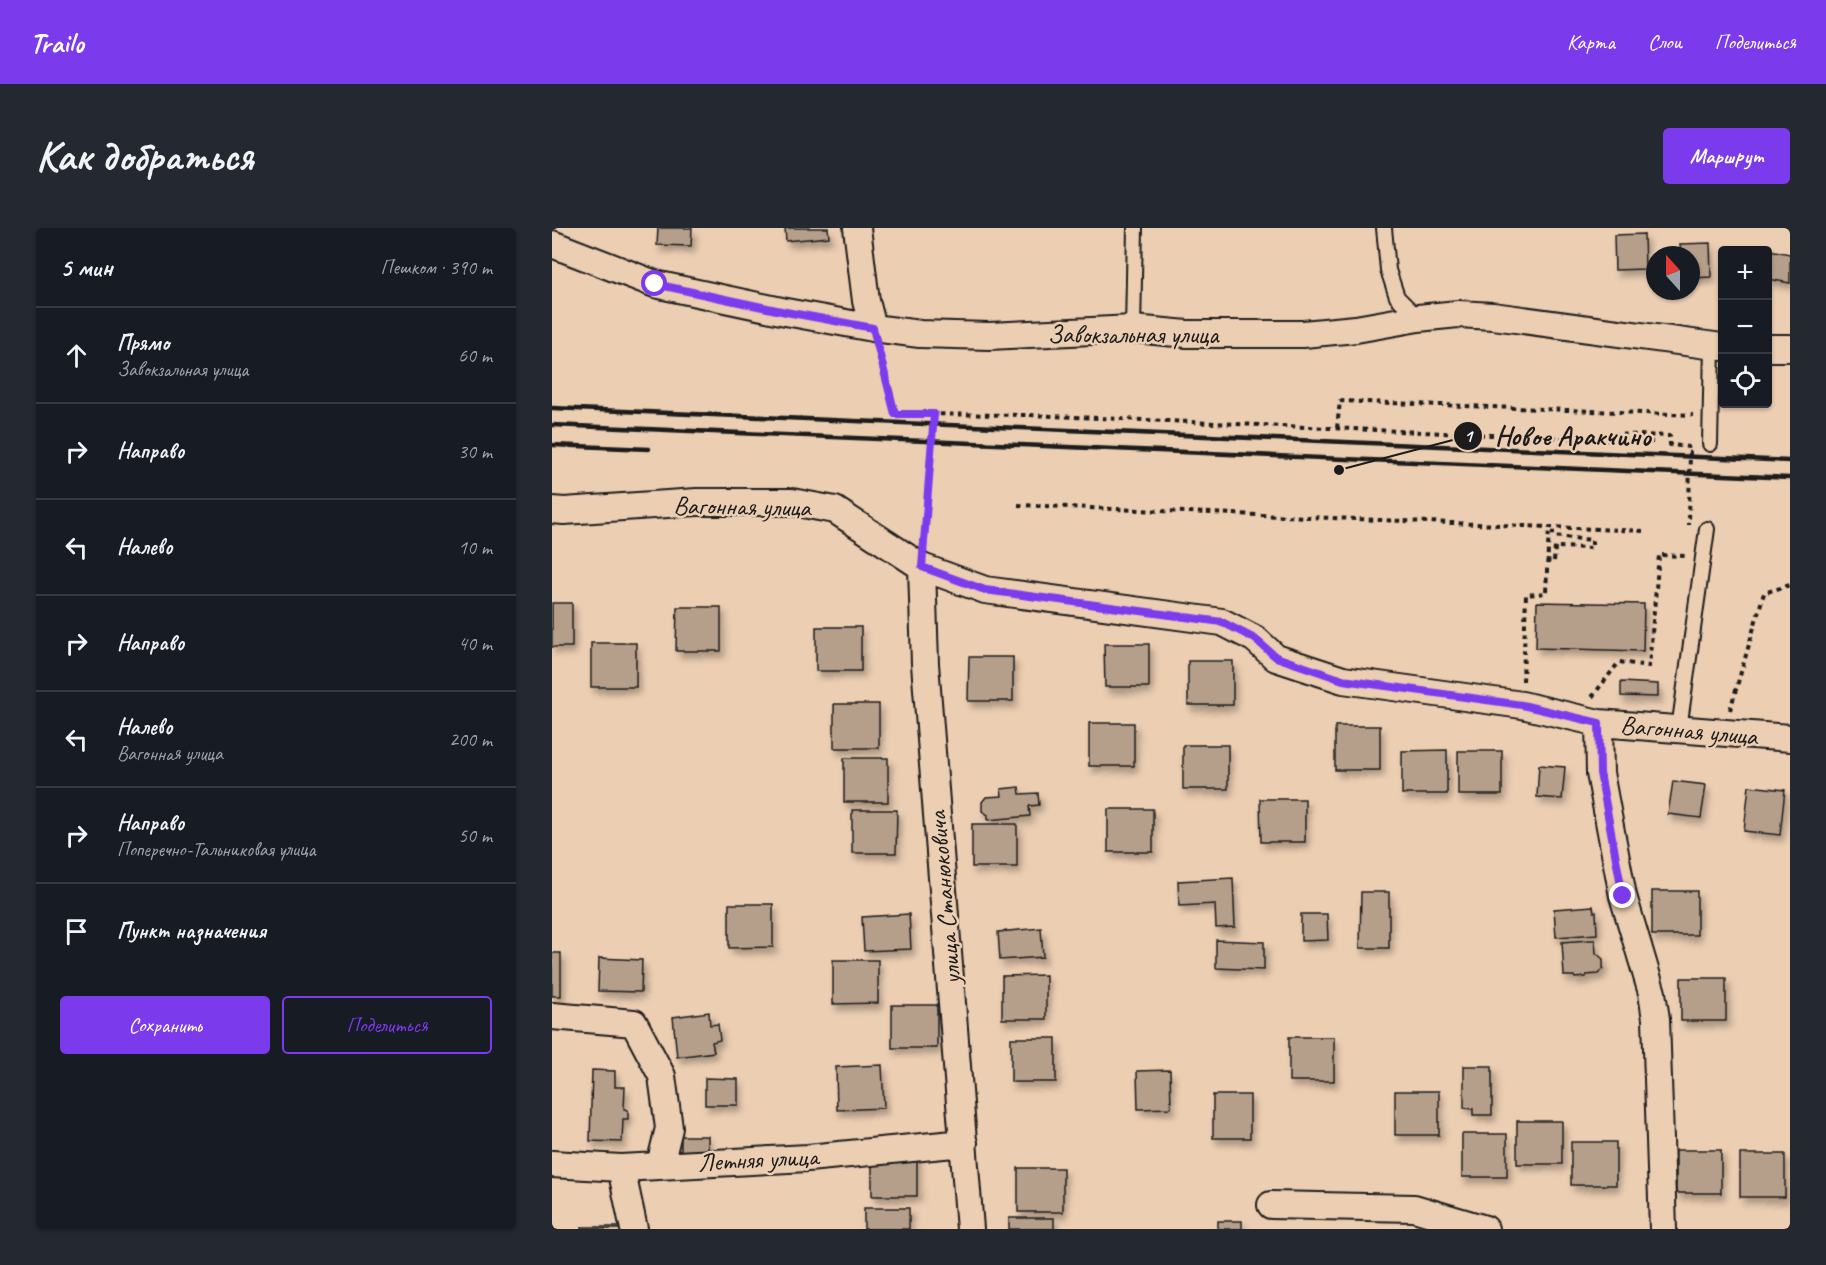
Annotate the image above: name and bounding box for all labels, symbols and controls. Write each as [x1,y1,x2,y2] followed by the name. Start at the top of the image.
[30,25,84,60] text: Trailo
[1567,29,1615,55] text: Карта
[1648,29,1682,55] text: Слои
[1715,29,1796,55] text: Поделиться
[1663,128,1790,184] button: Маршрут
[36,130,253,183] text: Как добраться
[1646,246,1700,300] north arrow
[1718,246,1772,408] map controls
[1718,246,1772,300] button: +
[60,251,112,284] text: 5 мин
[380,255,492,280] text: Пешком · 390 m
[641,270,667,296] route start
[1718,300,1772,354] button: −
[1048,318,1220,351] street label: Завокзальная улица
[117,329,169,357] text: Прямо
[60,339,93,372] icon: ahead
[458,343,492,368] text: 60 m
[1718,354,1772,408] button: locate
[117,357,248,382] text: Завокзальная улица
[1453,413,1662,458] callout: Новое Аракчино
[1495,419,1652,453] text: Новое Аракчино
[1464,425,1474,447] text: 1
[60,435,93,468] icon: right
[117,437,184,465] text: Направо
[458,439,492,464] text: 30 m
[673,489,813,524] street label: Вагонная улица
[60,531,93,564] icon: left
[117,533,173,561] text: Налево
[458,535,492,560] text: 10 m
[60,627,93,660] icon: right
[117,629,184,657] text: Направо
[458,631,492,656] text: 40 m
[1619,708,1760,753] street label: Вагонная улица
[117,713,173,741] text: Налево
[60,723,93,756] icon: left
[449,727,492,752] text: 200 m
[117,741,223,766] text: Вагонная улица
[920,808,969,988] street label: улица Станюковича
[117,809,184,837] text: Направо
[60,819,93,852] icon: right
[458,823,492,848] text: 50 m
[117,837,315,862] text: Поперечно-Тальниковая улица
[1609,882,1635,908] route end
[60,915,93,948] icon: arrive
[117,917,266,945] text: Пункт назначения
[60,996,270,1054] button: Сохранить
[282,996,492,1054] button: Поделиться
[697,1140,821,1179] street label: Летняя улица

